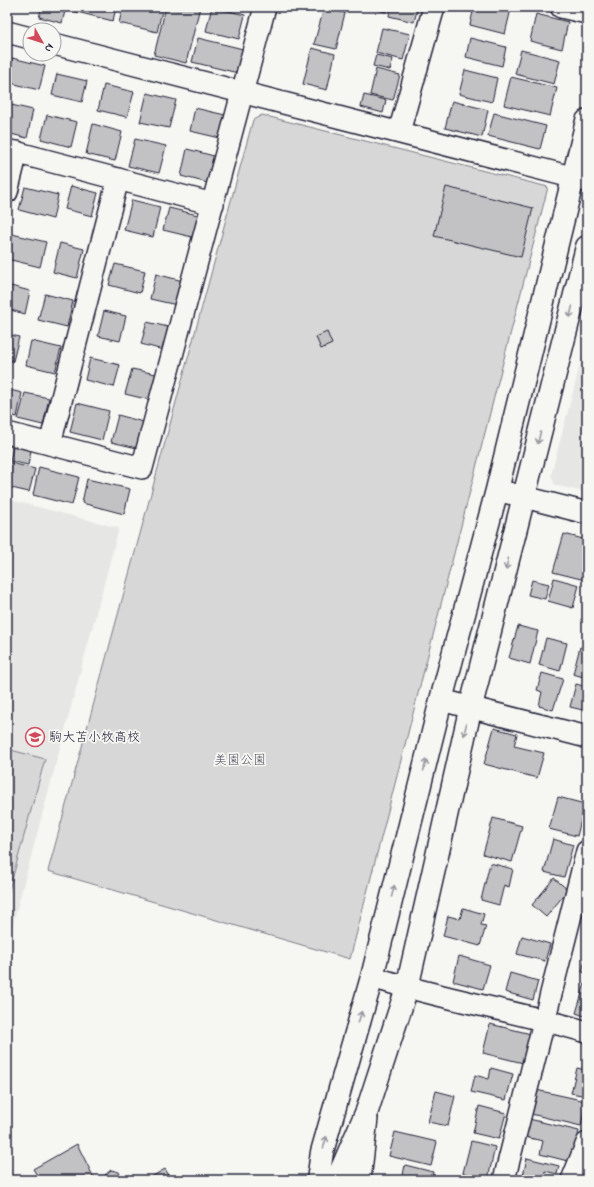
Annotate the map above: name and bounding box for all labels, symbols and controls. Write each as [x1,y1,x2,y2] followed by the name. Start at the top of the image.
[22,22,62,62] north arrow
[40,40,58,56] text: N
[566,305,574,318] one-way arrow
[535,431,543,444] one-way arrow
[503,557,511,570] one-way arrow
[461,724,469,737] one-way arrow
[24,726,46,748] school or university icon: 駒大苫小牧高校
[49,728,140,747] place label: 駒大苫小牧高校
[214,751,266,770] park label: 美園公園
[421,759,429,772] one-way arrow
[390,885,398,898] one-way arrow
[357,1010,364,1023] one-way arrow
[322,1135,329,1148] one-way arrow

